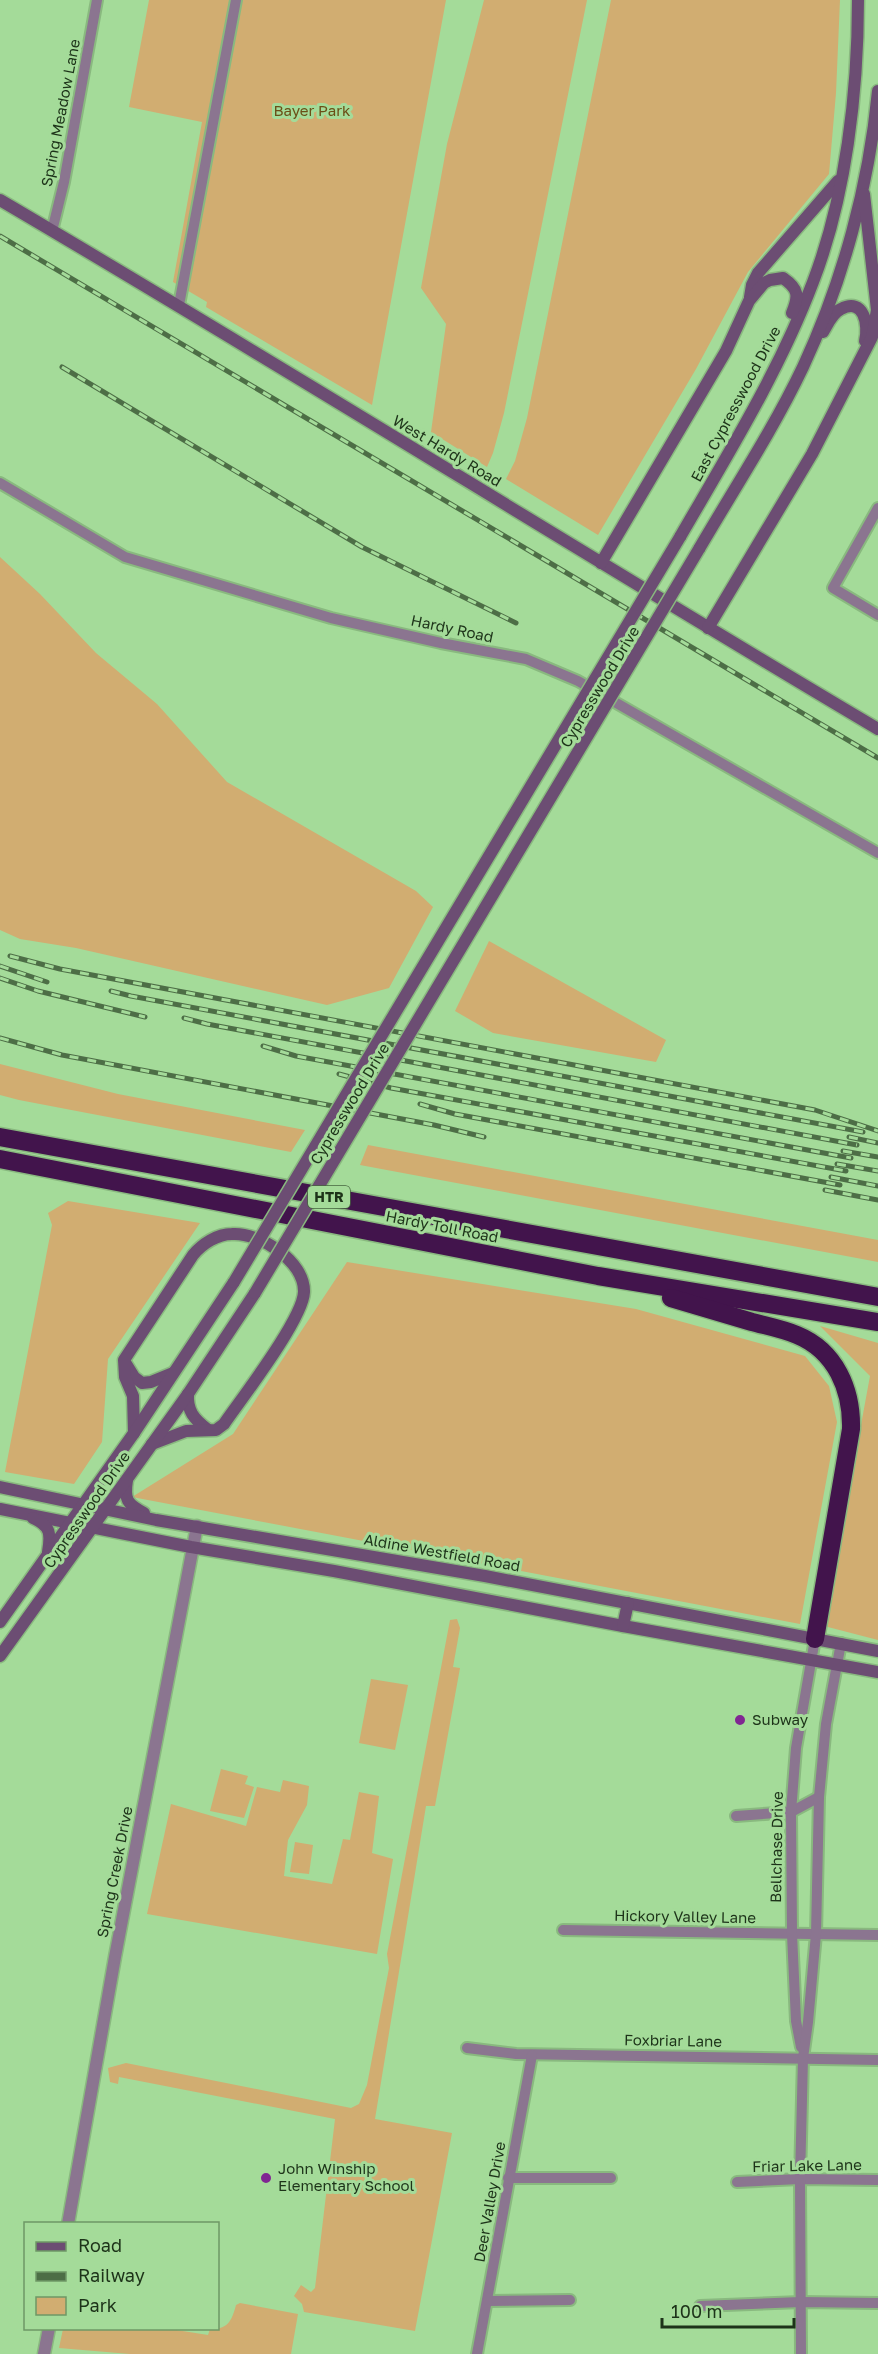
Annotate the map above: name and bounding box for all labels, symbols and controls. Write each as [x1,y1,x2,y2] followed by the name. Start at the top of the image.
[37,37,83,188] street label: Spring Meadow Lane
[273,101,351,119] park label: Bayer Park
[686,322,784,484] street label: East Cypresswood Drive
[390,411,505,490] street label: West Hardy Road
[409,611,495,646] street label: Hardy Road
[556,622,643,750] street label: Cypresswood Drive
[306,1039,393,1167] street label: Cypresswood Drive
[308,1186,350,1208] road number: HTR
[385,1206,500,1246] street label: Hardy Toll Road
[39,1447,133,1571] street label: Cypresswood Drive
[363,1529,522,1575] street label: Aldine Westfield Road
[752,1710,809,1728] place label: Subway
[733,1713,747,1727] marker: Subway
[766,1791,786,1903] street label: Bellchase Drive
[92,1804,136,1939] street label: Spring Creek Drive
[614,1906,756,1926] street label: Hickory Valley Lane
[624,2030,722,2050] street label: Foxbriar Lane
[470,2140,509,2264] street label: Deer Valley Drive
[752,2155,862,2175] street label: Friar Lake Lane
[278,2159,414,2194] place label: John Winship Elementary School
[259,2171,273,2185] marker: John Winship Elementary School
[24,2222,219,2330] legend
[78,2234,122,2256] text: Road
[78,2264,145,2286] text: Railway
[662,2291,794,2329] scale bar
[78,2294,117,2316] text: Park
[671,2300,722,2322] text: 100 m

